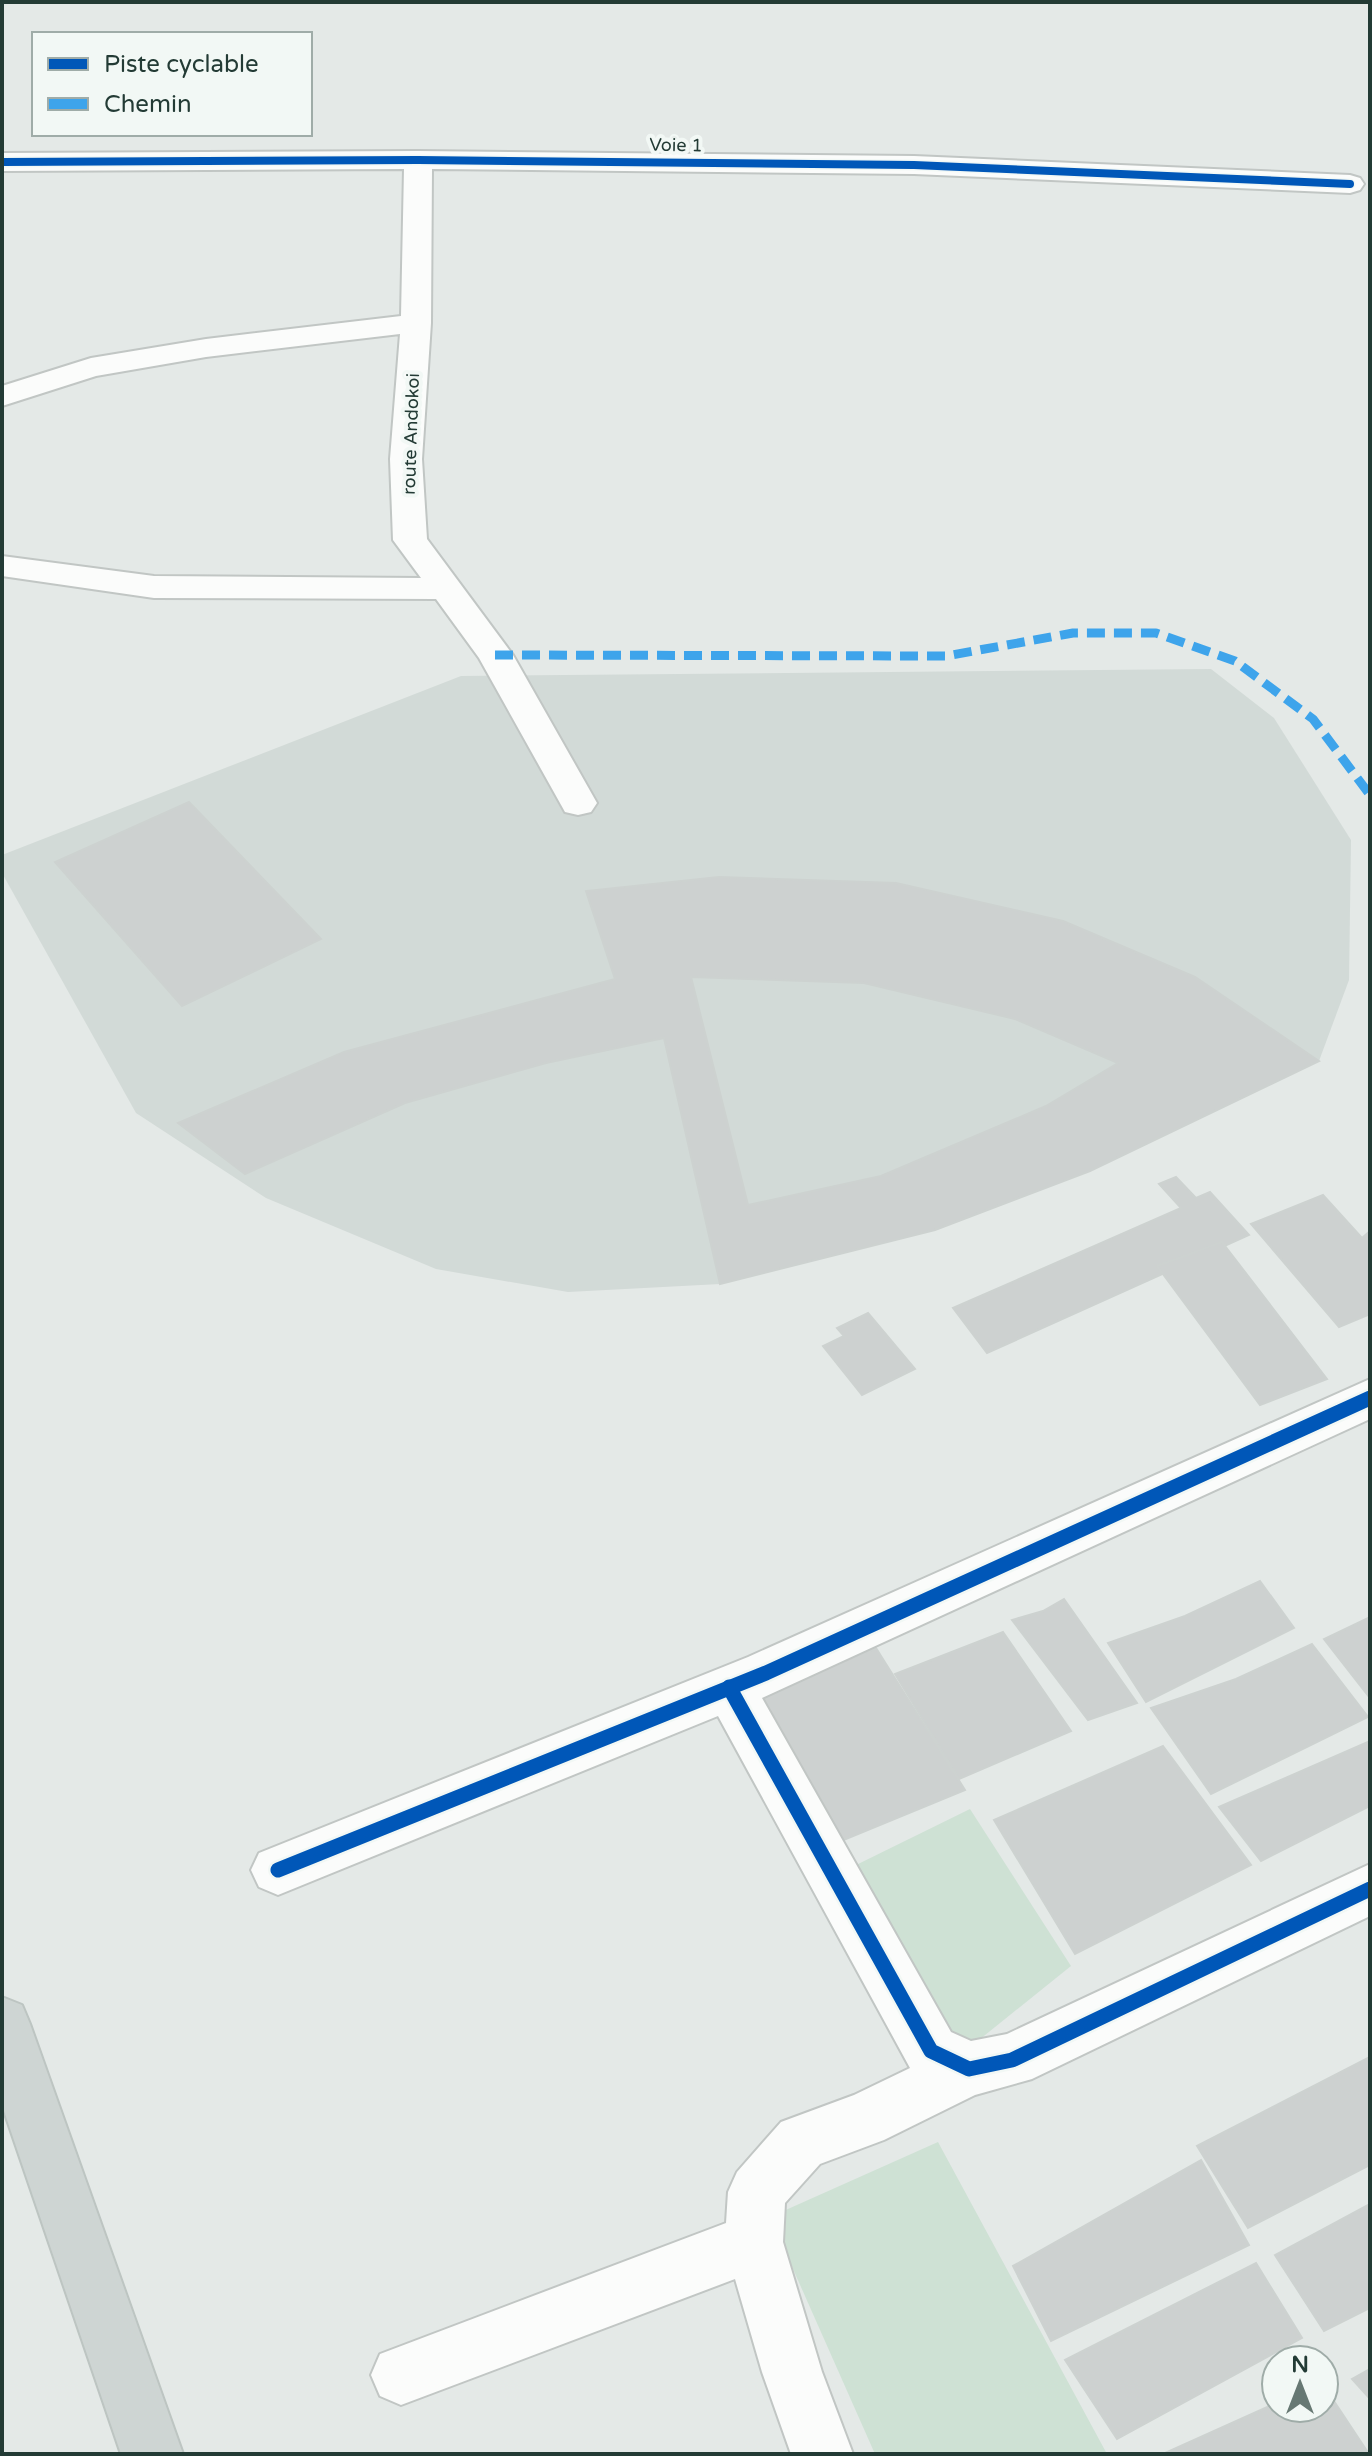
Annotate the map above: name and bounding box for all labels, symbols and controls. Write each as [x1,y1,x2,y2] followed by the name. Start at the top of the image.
[32,32,312,136] legend
[104,50,259,79] text: Piste cyclable
[104,90,192,119] text: Chemin
[649,134,703,156] street label: Voie 1
[398,373,424,495] street label: route Andokoi
[1260,2344,1340,2424] north arrow
[1291,2352,1309,2378] text: N

